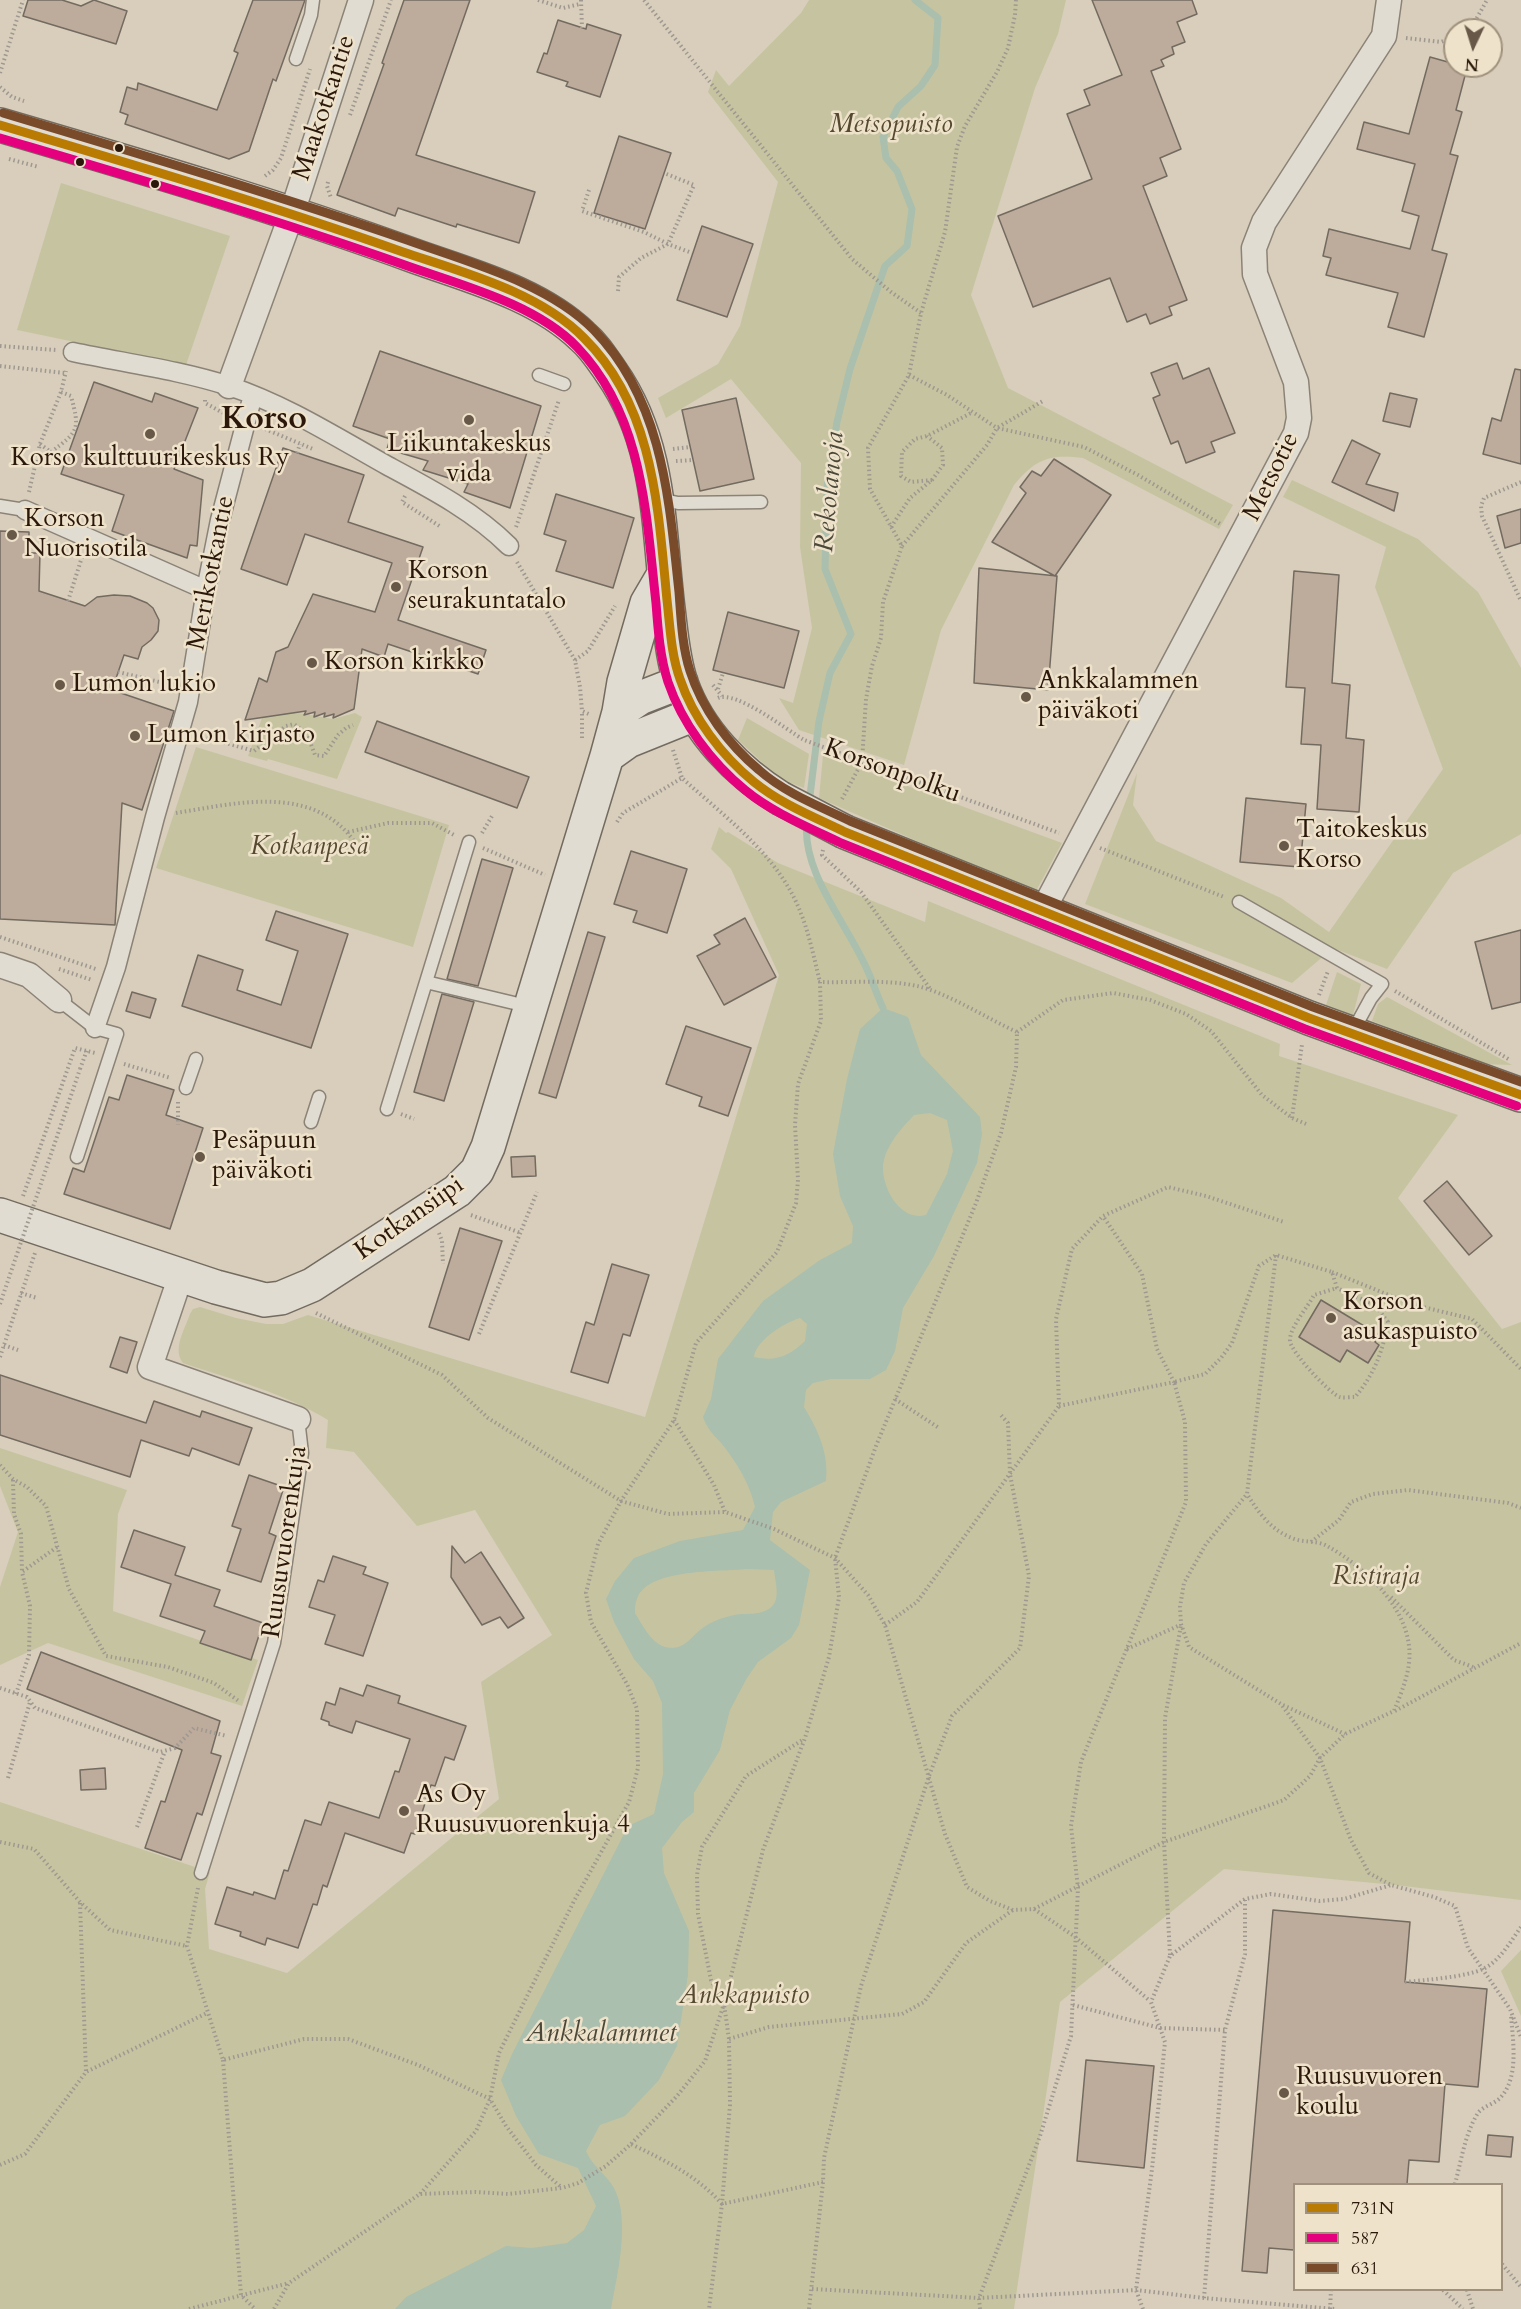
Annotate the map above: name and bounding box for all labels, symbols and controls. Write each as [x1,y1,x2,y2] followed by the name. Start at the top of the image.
[1443,18,1503,78] north arrow
[287,32,363,184] street label: Maakotkantie
[1464,53,1480,75] text: N
[829,110,953,142] park label: Metsopuisto
[113,142,125,154] unlabelled marker
[74,156,86,168] unlabelled marker
[149,178,161,190] unlabelled marker
[221,402,307,440] district label: Korso
[462,413,476,427] marker: Liikuntakeskus vida
[143,427,157,441] marker: Korso kulttuurikeskus Ry
[1237,428,1307,526] street label: Metsotie
[387,429,551,490] place label: Liikuntakeskus vida
[810,430,852,554] water label: Rekolanoja
[10,443,290,475] place label: Korso kulttuurikeskus Ry
[182,493,242,653] street label: Merikotkantie
[24,504,147,566] place label: Korson Nuorisotila
[5,528,19,542] marker: Korson Nuorisotila
[408,556,566,618] place label: Korson seurakuntatalo
[389,580,403,594] marker: Korson seurakuntatalo
[324,647,484,679] place label: Korson kirkko
[305,656,319,670] marker: Korson kirkko
[1038,666,1199,728] place label: Ankkalammen päiväkoti
[72,669,216,701] place label: Lumon lukio
[53,678,67,692] marker: Lumon lukio
[1019,690,1033,704] marker: Ankkalammen päiväkoti
[147,720,315,752] place label: Lumon kirjasto
[128,729,142,743] marker: Lumon kirjasto
[819,733,965,811] street label: Korsonpolku
[1296,815,1427,876] place label: Taitokeskus Korso
[250,832,368,864] park label: Kotkanpesä
[1277,839,1291,853] marker: Taitokeskus Korso
[212,1126,316,1188] place label: Pesäpuun päiväkoti
[193,1150,207,1164] marker: Pesäpuun päiväkoti
[349,1170,471,1268] street label: Kotkansiipi
[1343,1287,1477,1348] place label: Korson asukaspuisto
[1324,1311,1338,1325] marker: Korson asukaspuisto
[257,1444,315,1640] street label: Ruusuvuorenkuja
[1332,1562,1420,1594] park label: Ristiraja
[416,1780,630,1841] place label: As Oy Ruusuvuorenkuja 4
[397,1804,411,1818] marker: As Oy Ruusuvuorenkuja 4
[679,1981,809,2013] park label: Ankkapuisto
[526,2019,676,2051] water label: Ankkalammet
[1296,2062,1443,2124] place label: Ruusuvuoren koulu
[1277,2086,1291,2100] marker: Ruusuvuoren koulu
[1293,2183,1503,2291] legend
[1351,2196,1394,2221] text: 731N
[1351,2226,1379,2251] text: 587
[1351,2256,1379,2281] text: 631

